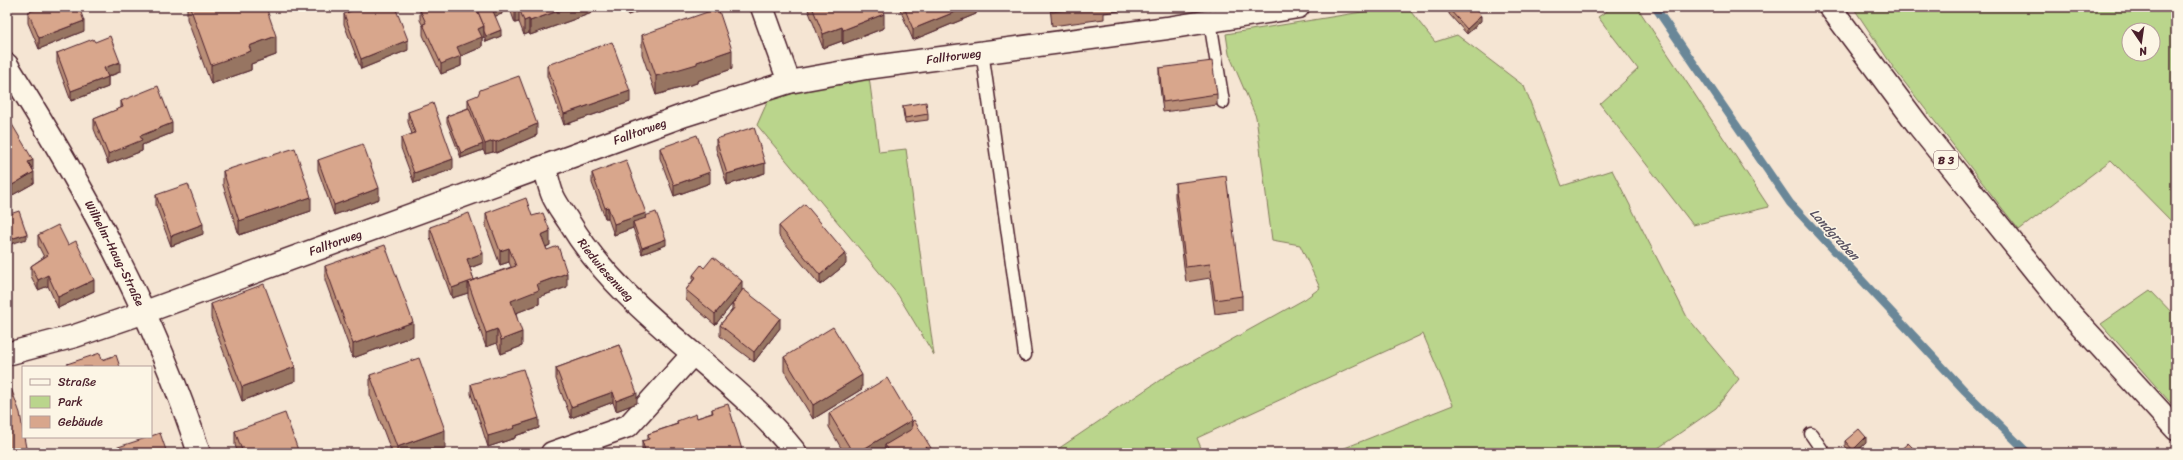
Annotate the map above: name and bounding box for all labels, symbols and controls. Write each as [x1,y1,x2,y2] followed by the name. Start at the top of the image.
[2121,22,2161,62] north arrow
[2137,41,2150,61] text: N
[925,42,983,71] street label: Falltorweg
[610,112,670,151] street label: Falltorweg
[1934,151,1958,169] road number: B 3
[78,196,151,310] street label: Wilhelm-Haug-Straße
[1804,203,1867,267] water label: Landgraben
[306,223,365,262] street label: Falltorweg
[571,233,639,307] street label: Riedwiesenweg
[22,366,152,438] legend
[58,371,96,393] text: Straße
[58,391,83,413] text: Park
[58,411,103,433] text: Gebäude

